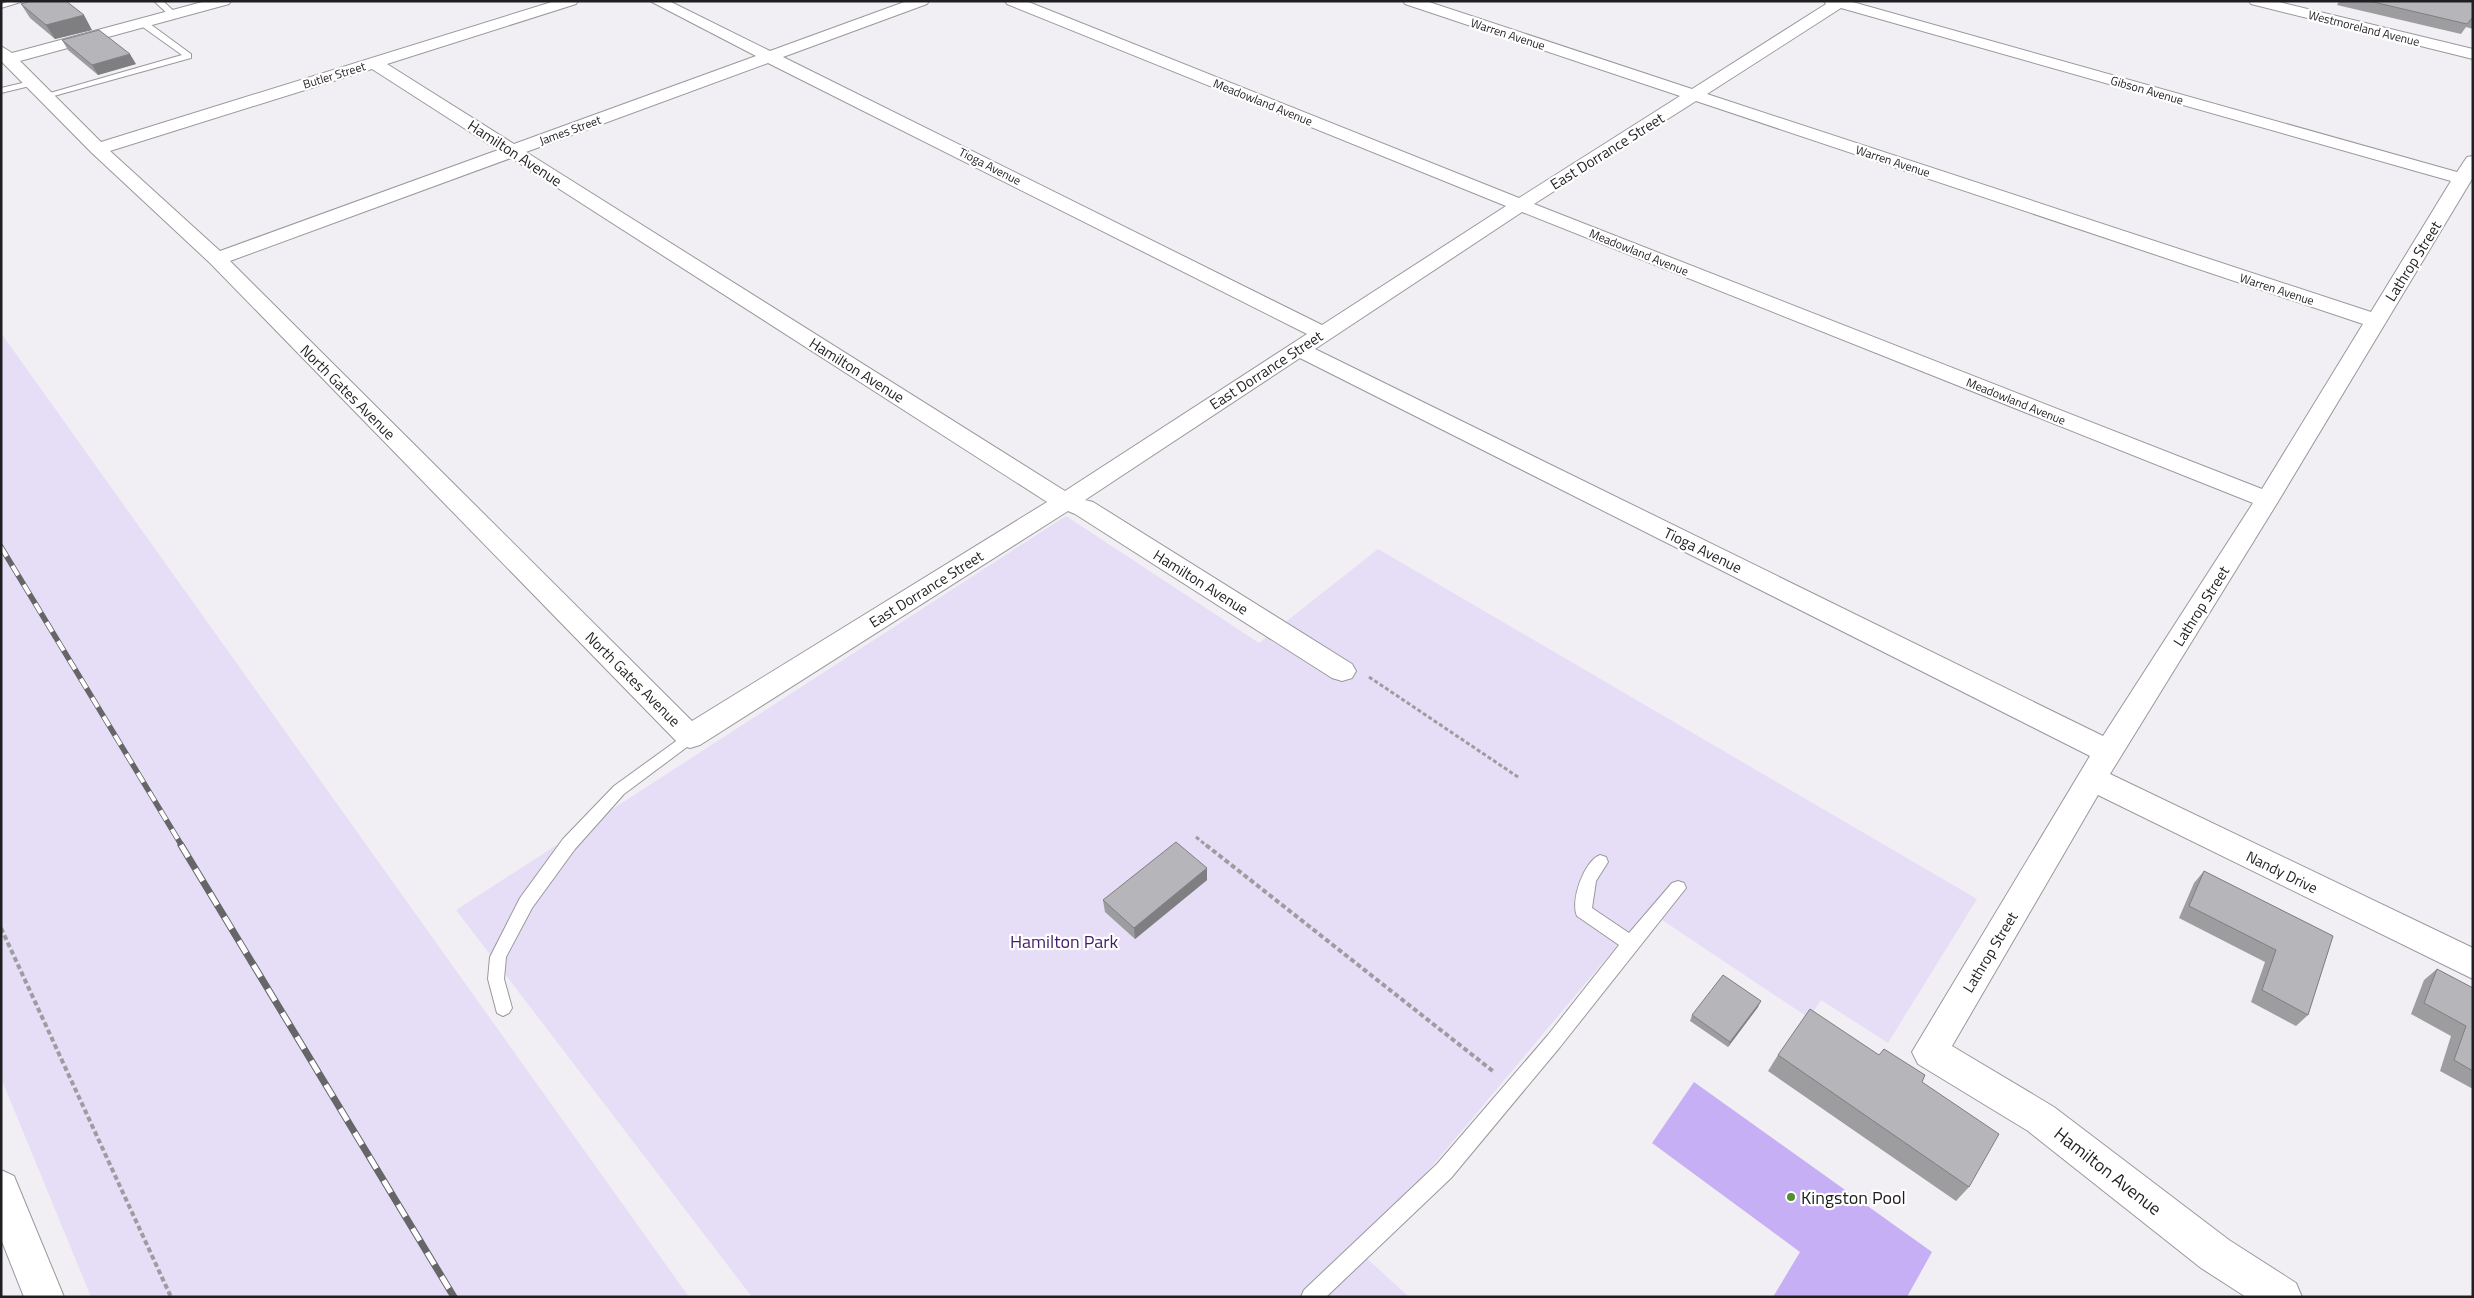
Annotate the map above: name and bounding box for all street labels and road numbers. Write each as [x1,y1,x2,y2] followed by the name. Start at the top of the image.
[2306,5,2422,51] street label: Westmoreland Avenue
[1468,13,1548,55] street label: Warren Avenue
[300,56,368,94] street label: Butler Street
[2108,71,2186,109] street label: Gibson Avenue
[1210,73,1316,131] street label: Meadowland Avenue
[1545,106,1669,195] street label: East Dorrance Street
[536,110,604,150] street label: James Street
[463,114,567,192] street label: Hamilton Avenue
[1853,140,1933,182] street label: Warren Avenue
[956,142,1024,190] street label: Tioga Avenue
[2379,216,2447,306] street label: Lathrop Street
[1586,223,1692,281] street label: Meadowland Avenue
[2237,268,2317,310] street label: Warren Avenue
[1205,324,1328,415] street label: East Dorrance Street
[805,332,909,408] street label: Hamilton Avenue
[295,339,401,445] street label: North Gates Avenue
[1963,372,2069,430] street label: Meadowland Avenue
[1660,521,1746,579] street label: Tioga Avenue
[864,544,988,633] street label: East Dorrance Street
[1149,544,1253,620] street label: Hamilton Avenue
[2167,561,2235,651] street label: Lathrop Street
[580,626,686,732] street label: North Gates Avenue
[2242,845,2322,899] street label: Nandy Drive
[1957,907,2024,997] street label: Lathrop Street
[2048,1120,2168,1222] street label: Hamilton Avenue

